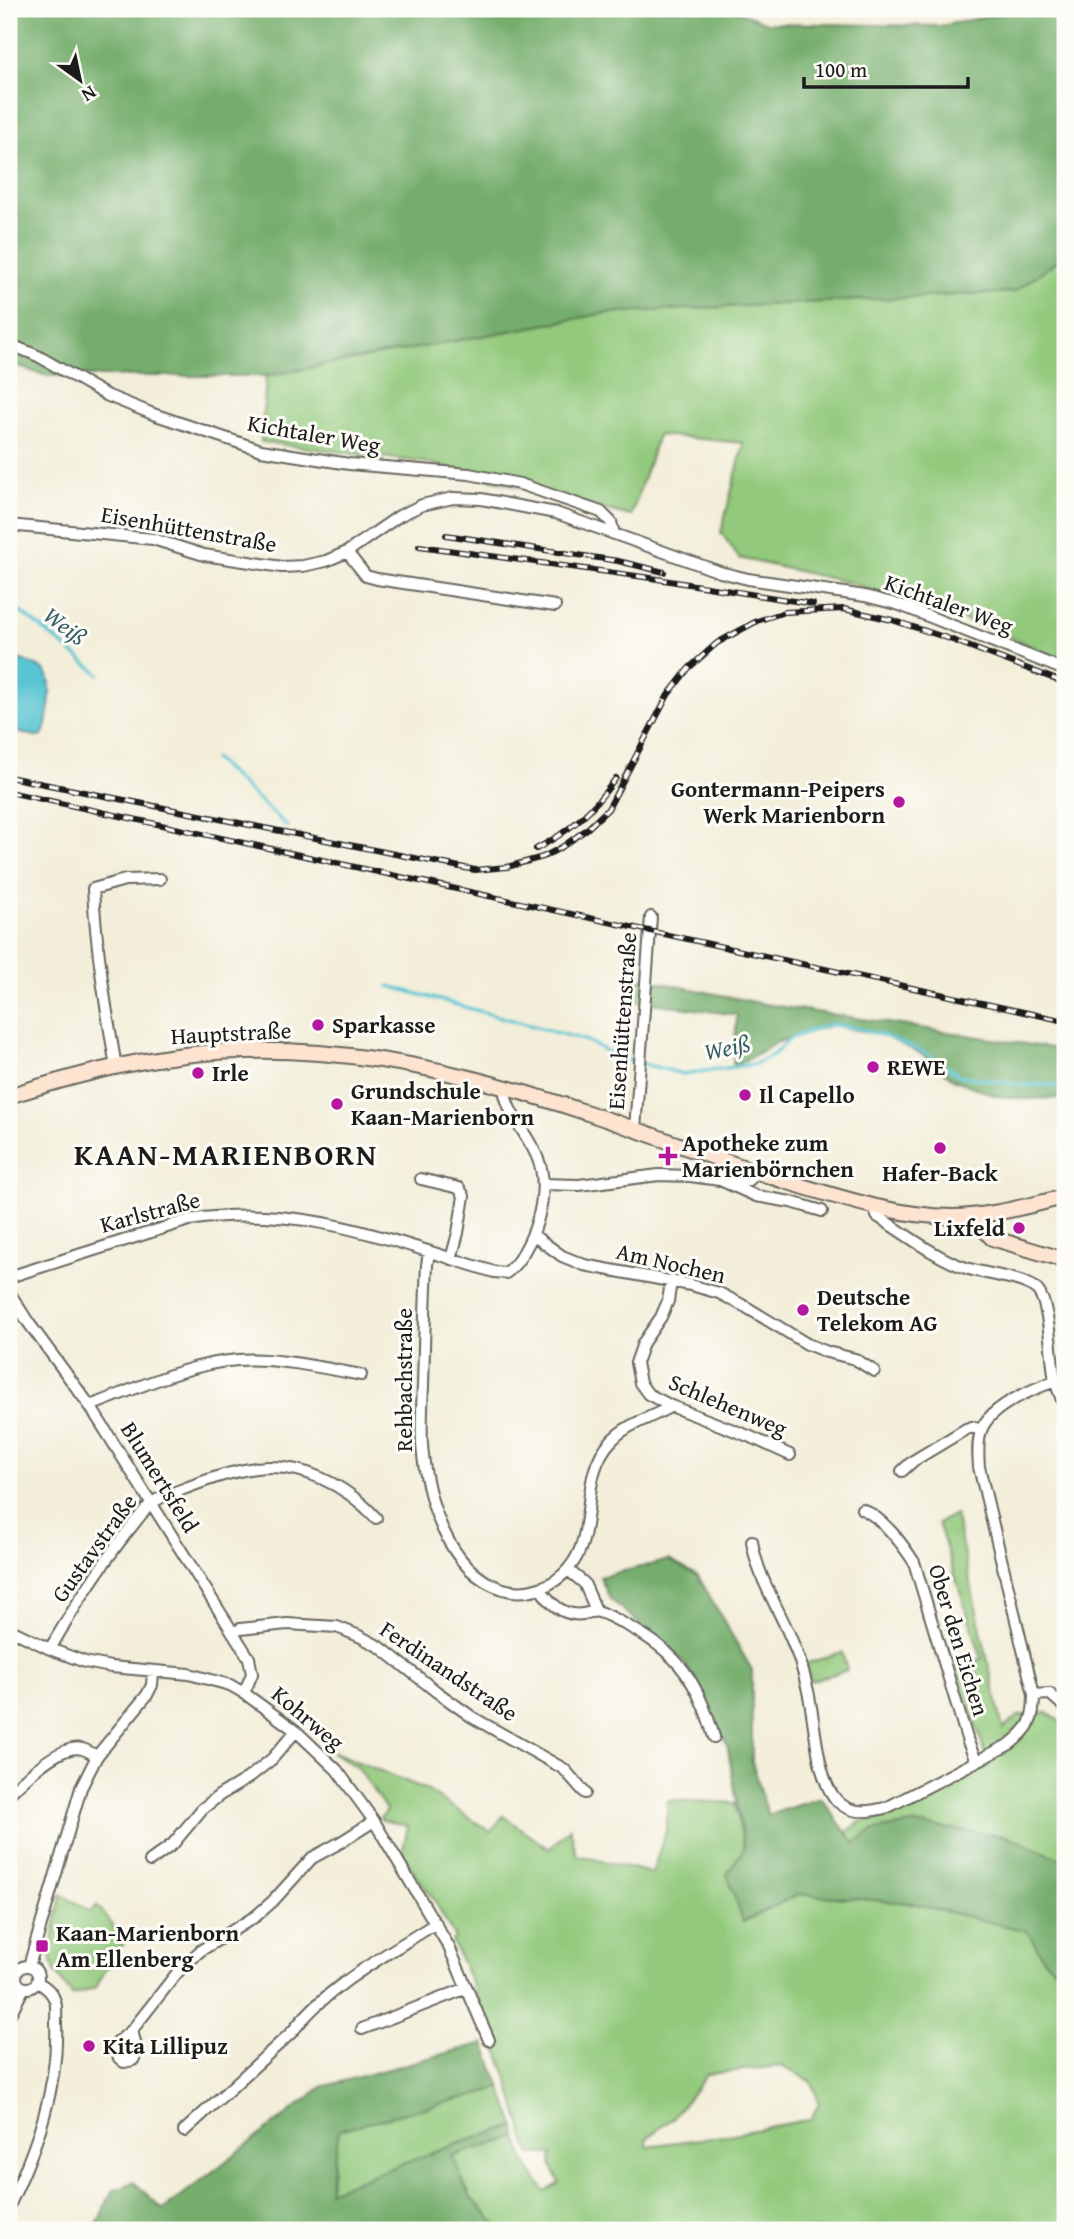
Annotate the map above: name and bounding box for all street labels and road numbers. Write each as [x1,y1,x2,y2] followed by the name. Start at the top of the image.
[245,406,384,462] street label: Kichtaler Weg
[99,497,280,560] street label: Eisenhüttenstraße
[880,565,1019,642] street label: Kichtaler Weg
[599,931,644,1111] street label: Eisenhüttenstraße
[170,1013,292,1052] street label: Hauptstraße
[96,1182,203,1241] street label: Karlstraße
[613,1234,729,1291] street label: Am Nochen
[387,1308,420,1452] street label: Rehbachstraße
[664,1365,793,1445] street label: Schlehenweg
[113,1415,208,1539] street label: Blumertsfeld
[43,1487,144,1609] street label: Gustavstraße
[921,1560,998,1720] street label: Ober den Eichen
[374,1612,525,1729] street label: Ferdinandstraße
[265,1677,352,1758] street label: Kohrweg

